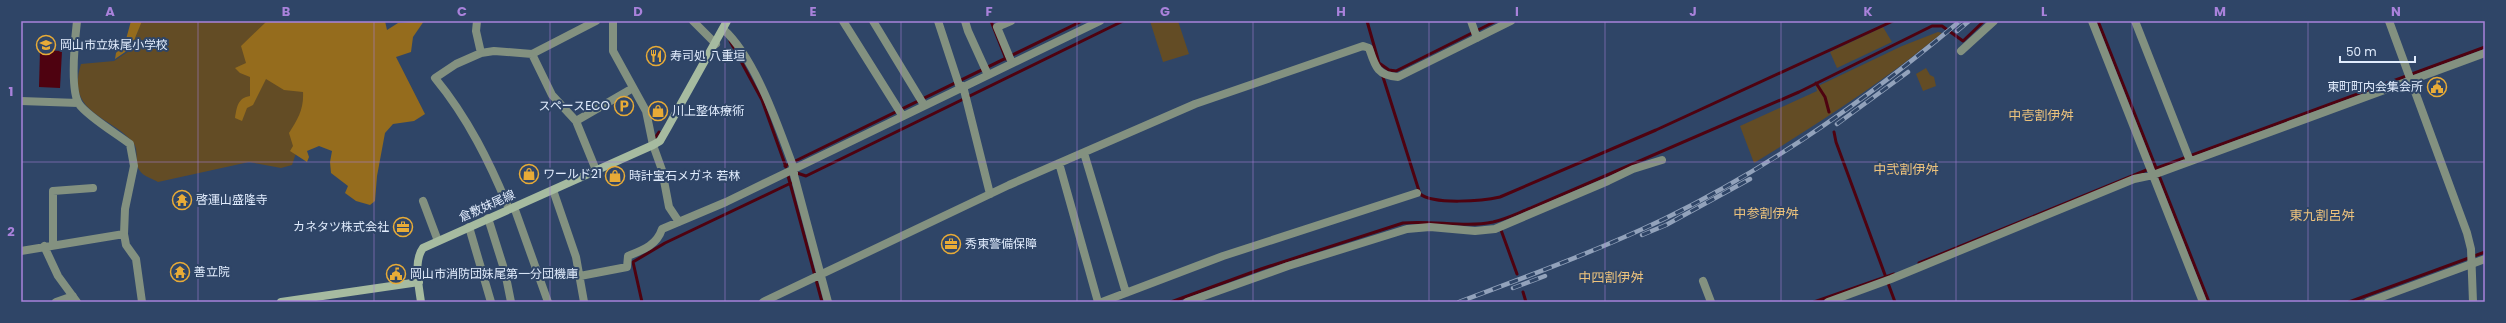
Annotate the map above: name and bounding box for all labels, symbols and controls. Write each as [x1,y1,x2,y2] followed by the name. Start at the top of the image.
[105,2,115,21] text: A
[282,2,291,21] text: B
[457,2,467,21] text: C
[633,2,643,21] text: D
[809,2,817,21] text: E
[985,2,993,21] text: F
[1160,2,1170,21] text: G
[1336,2,1346,21] text: H
[1515,2,1519,21] text: I
[1689,2,1697,21] text: J
[1863,2,1873,21] text: K
[2041,2,2047,21] text: L
[2214,2,2226,21] text: M
[2391,2,2401,21] text: N
[35,34,57,56] school or university icon: 岡山市立妹尾小学校
[60,36,168,53] place label: 岡山市立妹尾小学校
[2340,38,2415,64] scale bar
[2346,43,2377,60] text: 50 m
[645,45,667,67] restaurant icon: 寿司処 八重垣
[670,47,745,64] place label: 寿司処 八重垣
[2426,76,2448,98] public building icon: 東町町内会集会所
[2327,78,2423,95] place label: 東町町内会集会所
[9,82,13,101] text: 1
[613,95,635,117] parking icon: スペースECO
[539,97,610,114] place label: スペースECO
[647,100,669,122] shop icon: 川上整体療術
[672,102,744,119] place label: 川上整体療術
[2008,106,2074,125] district label: 中壱割伊舛
[1873,160,1939,179] district label: 中弐割伊舛
[518,163,540,185] shop icon: ワールド21
[543,165,602,182] place label: ワールド21
[604,165,626,187] shop icon: 時計宝石メガネ 若林
[629,167,740,184] place label: 時計宝石メガネ 若林
[456,186,518,226] street label: 倉敷妹尾線
[171,189,193,211] temple icon: 啓運山盛隆寺
[196,191,268,208] place label: 啓運山盛隆寺
[1733,204,1799,223] district label: 中参割伊舛
[2289,206,2355,225] district label: 東九割呂舛
[392,216,414,238] office icon: カネタツ株式会社
[293,218,389,235] place label: カネタツ株式会社
[7,222,15,241] text: 2
[940,233,962,255] office icon: 秀東警備保障
[965,235,1037,252] place label: 秀東警備保障
[169,261,191,283] temple icon: 善立院
[194,263,230,280] place label: 善立院
[385,263,407,285] public building icon: 岡山市消防団妹尾第一分団機庫
[410,265,578,282] place label: 岡山市消防団妹尾第一分団機庫
[1578,268,1644,287] district label: 中四割伊舛

